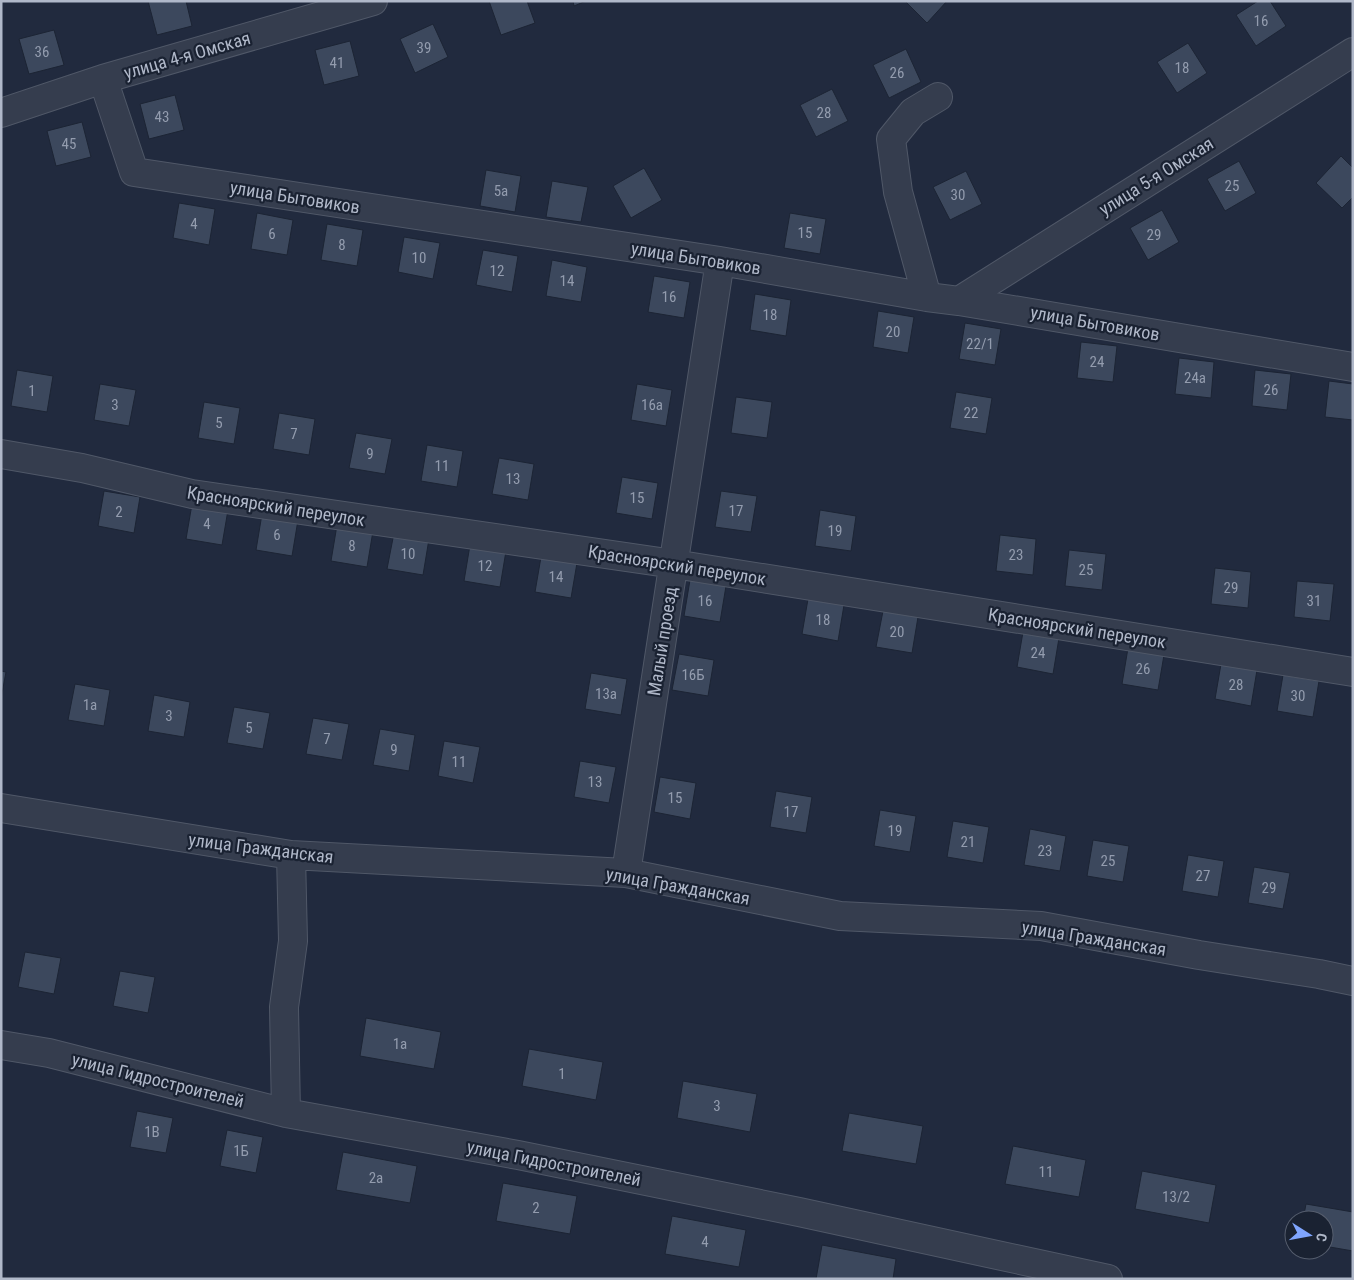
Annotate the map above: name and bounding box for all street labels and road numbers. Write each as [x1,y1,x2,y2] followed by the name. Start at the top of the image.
[121,27,253,83] street label: улица 4-я Омская
[1095,133,1217,219] street label: улица 5-я Омская
[229,176,361,218] street label: улица Бытовиков
[630,237,762,279] street label: улица Бытовиков
[1029,301,1161,345] street label: улица Бытовиков
[186,482,367,530] street label: Красноярский переулок
[587,541,768,589] street label: Красноярский переулок
[643,585,681,697] street label: Малый проезд
[987,604,1168,652] street label: Красноярский переулок
[187,829,335,867] street label: улица Гражданская
[604,863,752,909] street label: улица Гражданская
[1020,916,1168,960] street label: улица Гражданская
[70,1048,246,1112] street label: улица Гидростроителей
[465,1136,643,1190] street label: улица Гидростроителей

